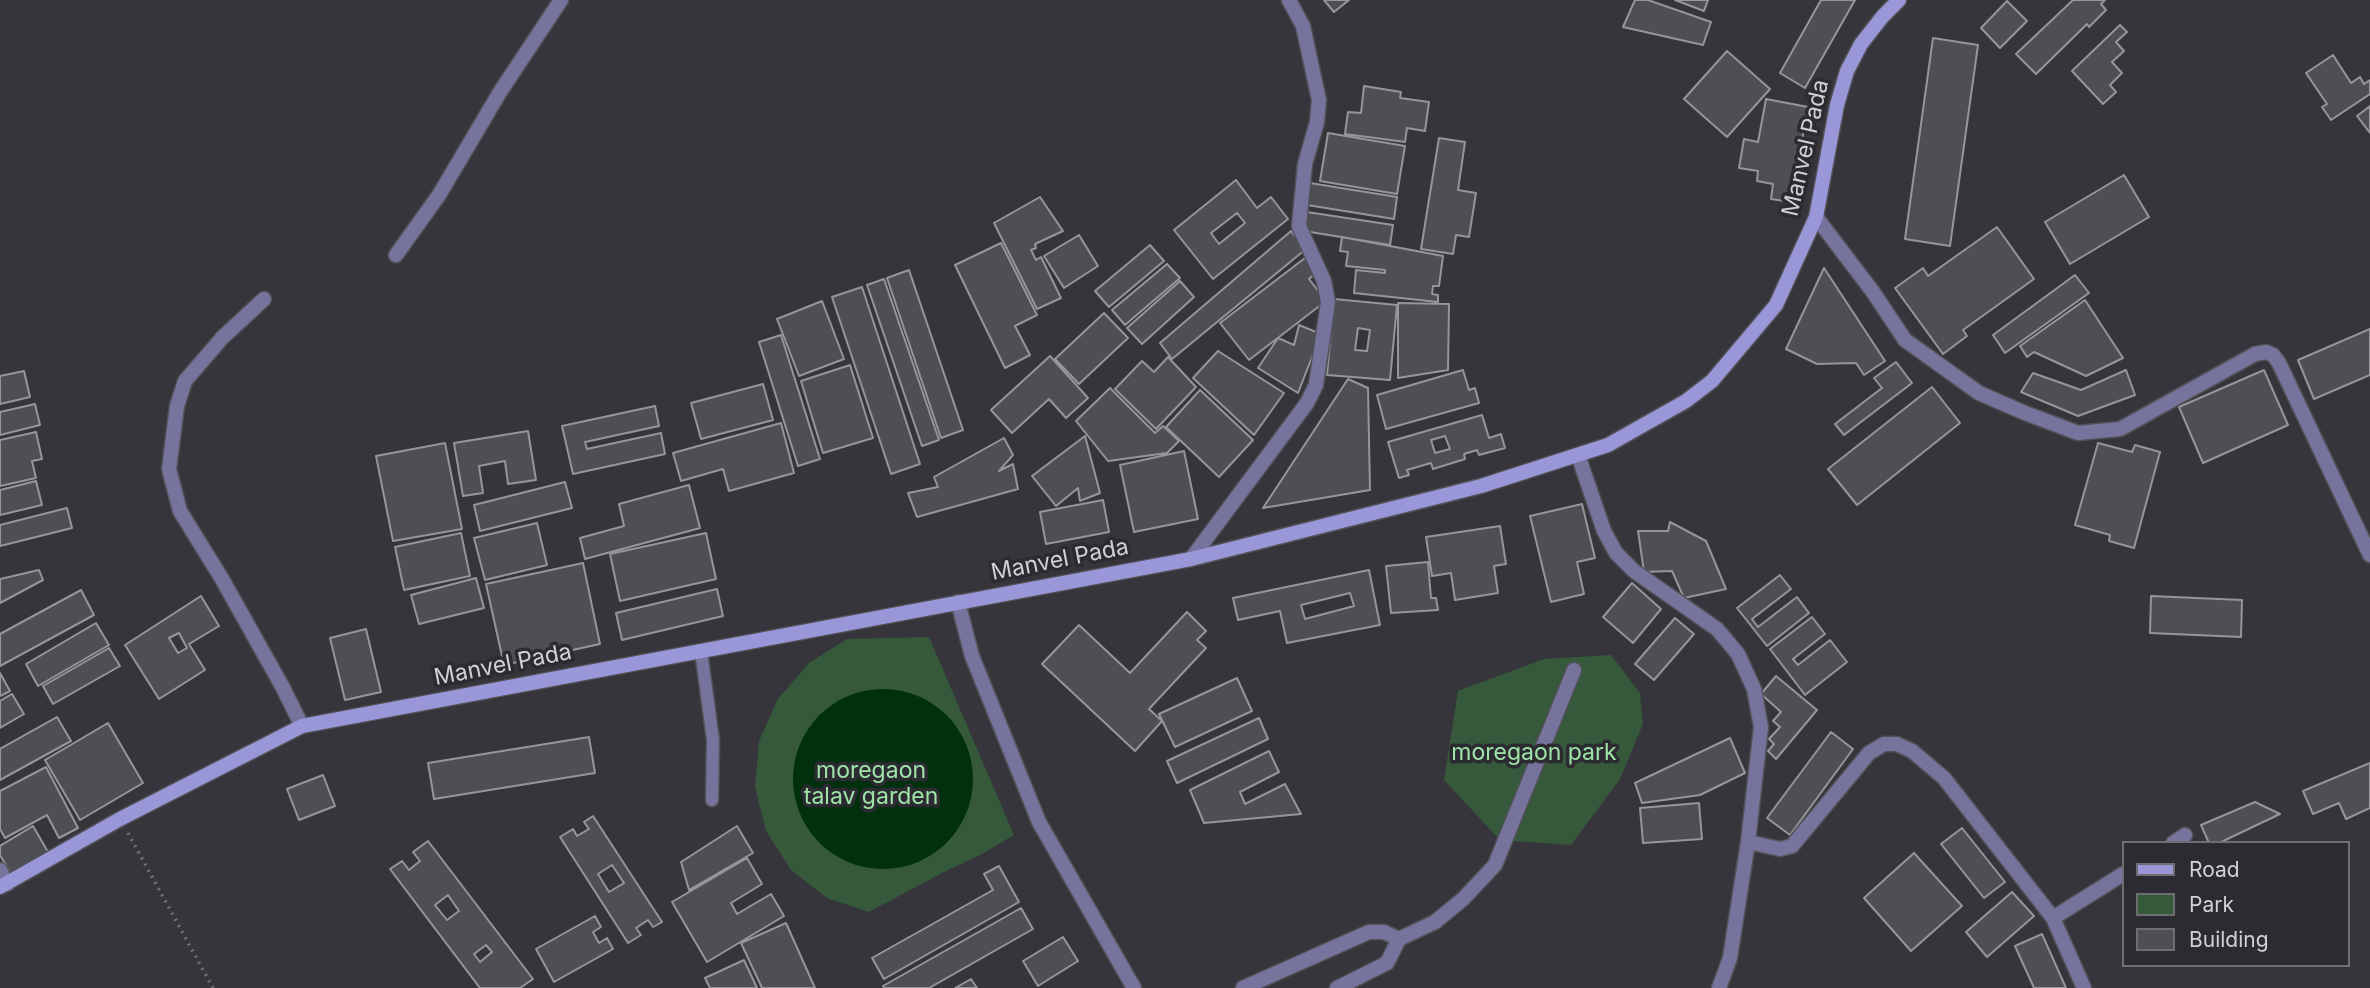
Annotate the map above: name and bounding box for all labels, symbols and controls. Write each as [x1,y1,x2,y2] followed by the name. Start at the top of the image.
[1777,77,1835,219] street label: Manvel Pada
[989,533,1131,587] street label: Manvel Pada
[432,638,574,692] street label: Manvel Pada
[1451,739,1617,767] park label: moregaon park
[804,757,938,811] park label: moregaon talav garden
[2122,841,2349,967] legend
[2189,857,2240,882] text: Road
[2189,892,2234,917] text: Park
[2189,927,2269,952] text: Building

